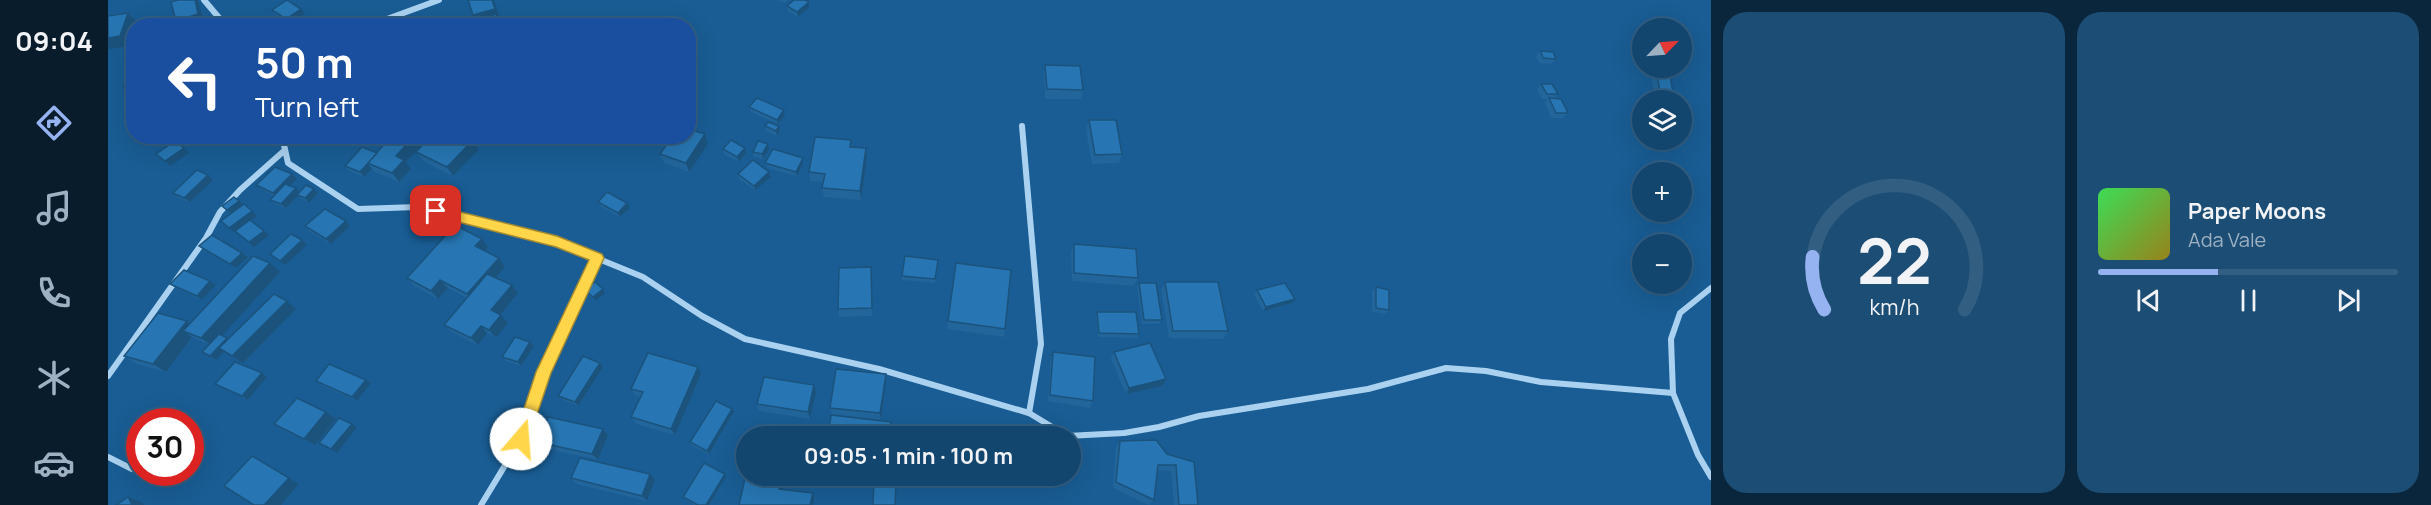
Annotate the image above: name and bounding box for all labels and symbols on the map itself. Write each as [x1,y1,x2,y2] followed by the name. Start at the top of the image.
[1632,18,1692,78] north arrow
[410,185,461,236] pin
[489,407,553,471] position arrow
[126,408,204,486] speed limit sign: 30

